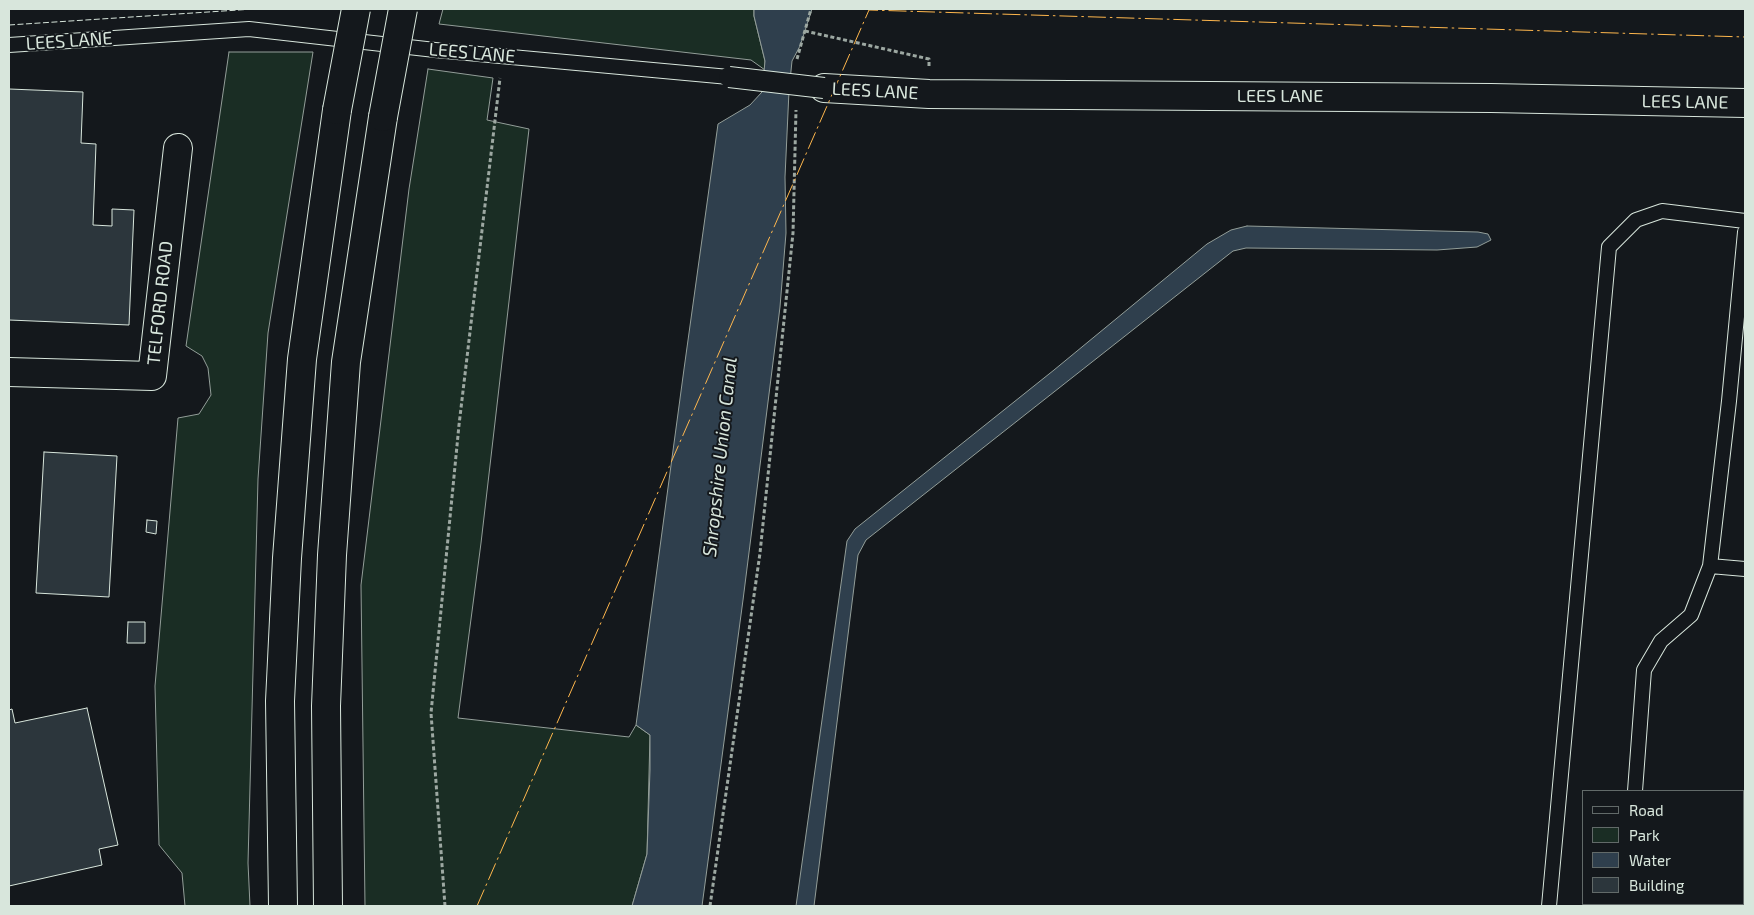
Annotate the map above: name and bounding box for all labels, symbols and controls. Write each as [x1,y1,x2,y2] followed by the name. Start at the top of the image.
[25,27,113,55] street label: LEES LANE
[428,38,516,68] street label: LEES LANE
[831,78,919,104] street label: LEES LANE
[1237,85,1323,107] street label: LEES LANE
[1641,90,1729,114] street label: LEES LANE
[143,240,177,366] street label: TELFORD ROAD
[698,356,742,558] water label: Shropshire Union Canal
[1582,790,1744,905] legend
[1629,801,1664,819] text: Road
[1629,826,1660,844] text: Park
[1629,851,1671,869] text: Water
[1629,876,1684,894] text: Building

